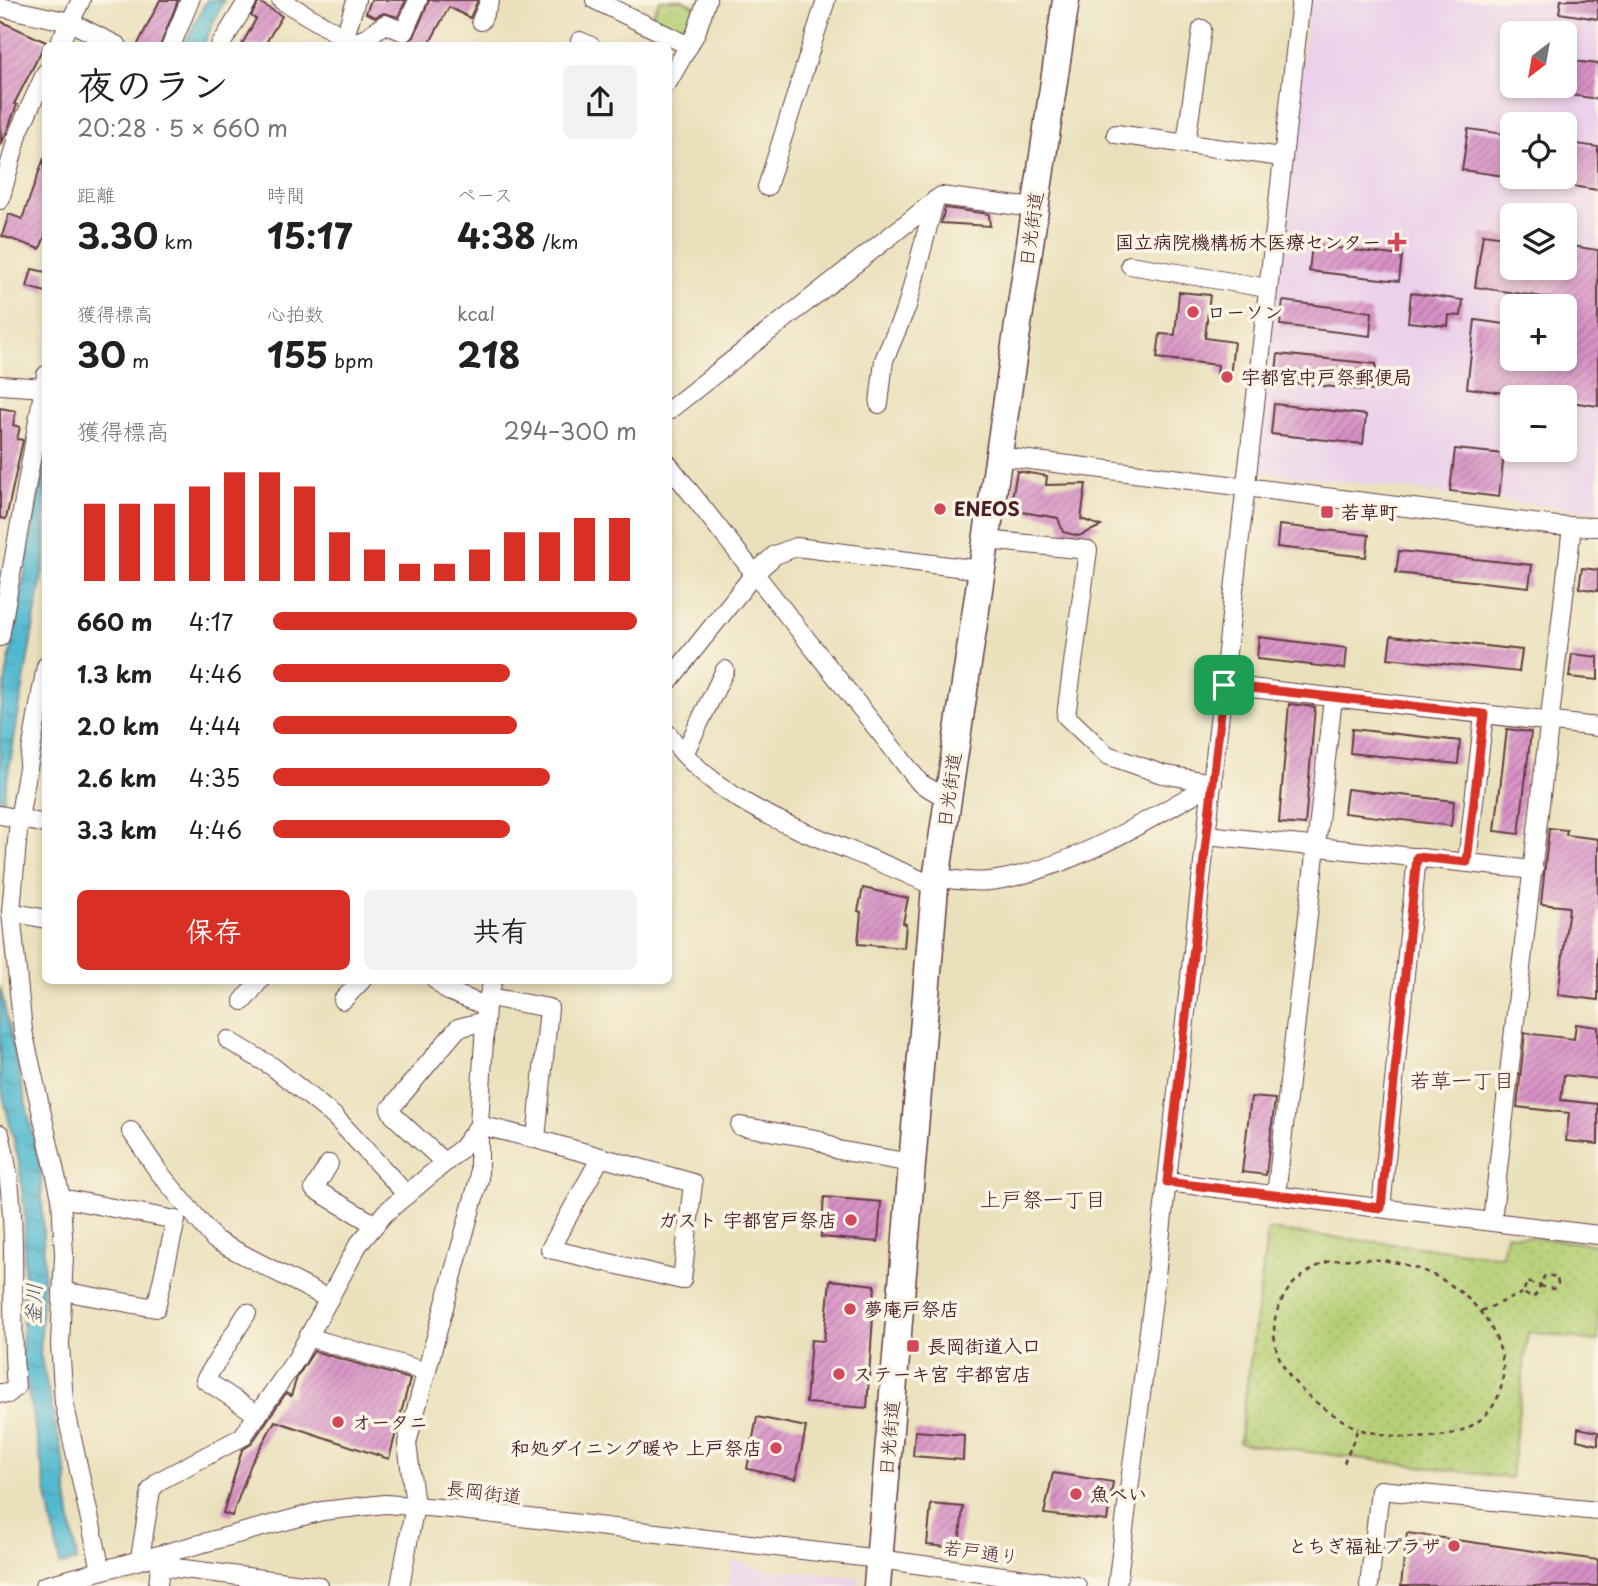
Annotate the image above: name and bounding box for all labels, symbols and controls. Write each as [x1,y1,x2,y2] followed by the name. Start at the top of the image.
[1500,21,1577,98] north arrow
[1500,21,1577,462] map controls
[77,55,229,112] text: 夜のラン
[563,65,637,139] button: share
[77,110,288,145] text: 20:28 · 5 × 660 m
[1500,112,1577,189] button: locate
[77,180,115,208] text: 距離
[267,180,305,208] text: 時間
[457,180,513,208] text: ペース
[1011,189,1049,268] street label: 日光街道
[1500,203,1577,280] button: layers
[77,208,158,261] text: 3.30
[267,208,352,261] text: 15:17
[457,208,536,261] text: 4:38
[158,227,193,255] text: km
[536,227,579,255] text: /km
[1115,227,1381,255] place label: 国立病院機構栃木医療センター
[1387,232,1407,252] marker: 国立病院機構栃木医療センター
[1500,294,1577,371] button: +
[1207,297,1283,325] place label: ローソン
[77,299,153,327] text: 獲得標高
[267,299,324,327] text: 心拍数
[457,299,495,327] text: kcal
[1185,304,1201,320] marker: ローソン
[77,327,126,380] text: 30
[267,327,328,380] text: 155
[457,327,520,380] text: 218
[126,346,149,374] text: m
[328,346,374,374] text: bpm
[1241,362,1412,390] place label: 宇都宮中戸祭郵便局
[1219,369,1235,385] marker: 宇都宮中戸祭郵便局
[1500,385,1577,462] button: −
[77,413,169,448] text: 獲得標高
[504,413,637,448] text: 294–300 m
[954,494,1020,522] place label: ENEOS
[1341,497,1398,525] place label: 若草町
[932,501,948,517] marker: ENEOS
[1319,504,1335,520] marker: 若草町
[77,604,153,639] text: 660 m
[189,604,233,639] text: 4:17
[1194,655,1254,715] pin
[77,656,152,691] text: 1.3 km
[189,656,242,691] text: 4:46
[1205,666,1243,704] icon: arrive
[77,708,159,743] text: 2.0 km
[189,708,241,743] text: 4:44
[929,750,967,829] street label: 日光街道
[77,760,157,795] text: 2.6 km
[189,760,240,795] text: 4:35
[77,812,157,847] text: 3.3 km
[189,812,242,847] text: 4:46
[77,890,350,970] button: 保存
[364,890,637,970] button: 共有
[1410,1063,1515,1095] district label: 若草一丁目
[980,1182,1106,1214] district label: 上戸祭一丁目
[658,1205,837,1233] place label: ガスト 宇都宮戸祭店
[843,1212,859,1228] marker: ガスト 宇都宮戸祭店
[15,1282,49,1325] water label: 釜川
[864,1294,959,1322] place label: 夢庵戸祭店
[842,1301,858,1317] marker: 夢庵戸祭店
[927,1331,1041,1359] place label: 長岡街道入口
[905,1338,921,1354] marker: 長岡街道入口
[853,1359,1031,1387] place label: ステーキ宮 宇都宮店
[831,1366,847,1382] marker: ステーキ宮 宇都宮店
[871,1399,905,1477] street label: 日光街道
[352,1407,428,1435] place label: オータニ
[330,1414,346,1430] marker: オータニ
[511,1433,762,1461] place label: 和処ダイニング暖や 上戸祭店
[768,1440,784,1456] marker: 和処ダイニング暖や 上戸祭店
[445,1472,524,1510] street label: 長岡街道
[1090,1479,1147,1507] place label: 魚べい
[1068,1486,1084,1502] marker: 魚べい
[1288,1531,1440,1559] place label: とちぎ福祉プラザ
[942,1532,1021,1570] street label: 若戸通り
[1446,1538,1462,1554] marker: とちぎ福祉プラザ

